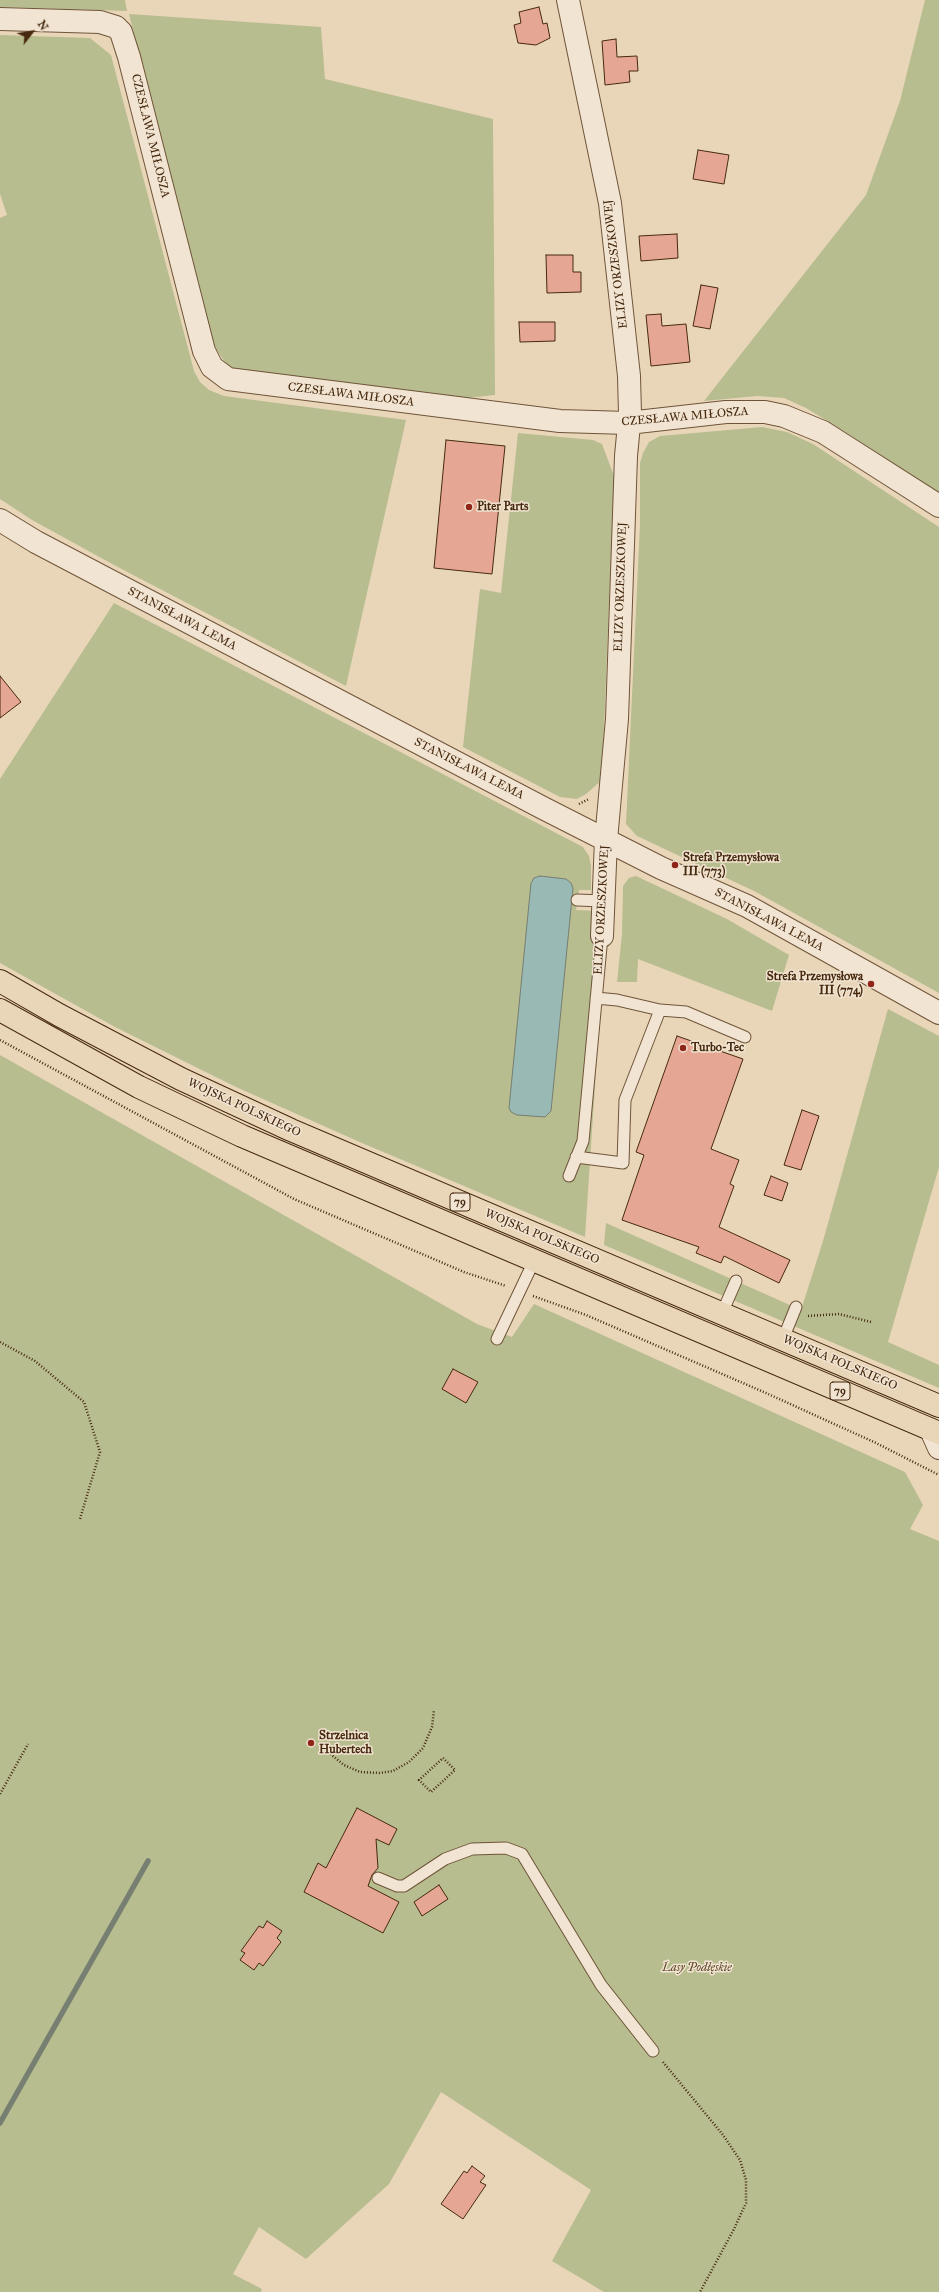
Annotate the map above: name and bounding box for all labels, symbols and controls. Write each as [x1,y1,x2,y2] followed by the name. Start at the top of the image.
[12,12,52,52] north arrow
[35,18,51,33] text: N
[128,72,172,200] street label: CZESŁAWA MIŁOSZA
[601,199,631,329] street label: ELIZY ORZESZKOWEJ
[287,380,415,410] street label: CZESŁAWA MIŁOSZA
[621,404,749,430] street label: CZESŁAWA MIŁOSZA
[477,500,528,514] place label: Piter Parts
[464,502,474,512] marker: Piter Parts
[612,522,630,652] street label: ELIZY ORZESZKOWEJ
[125,584,239,654] street label: STANISŁAWA LEMA
[412,735,526,803] street label: STANISŁAWA LEMA
[591,845,613,975] street label: ELIZY ORZESZKOWEJ
[683,851,779,879] place label: Strefa Przemysłowa III (773)
[670,860,680,870] marker: Strefa Przemysłowa III (773)
[712,885,826,955] street label: STANISŁAWA LEMA
[767,970,863,998] place label: Strefa Przemysłowa III (774)
[866,979,876,989] marker: Strefa Przemysłowa III (774)
[691,1041,744,1055] place label: Turbo-Tec
[678,1043,688,1053] marker: Turbo-Tec
[185,1075,303,1141] street label: WOJSKA POLSKIEGO
[450,1193,470,1211] road number: 79
[483,1206,601,1268] street label: WOJSKA POLSKIEGO
[781,1332,899,1394] street label: WOJSKA POLSKIEGO
[830,1382,850,1400] road number: 79
[319,1729,372,1757] place label: Strzelnica Hubertech
[306,1738,316,1748] marker: Strzelnica Hubertech
[662,1961,732,1975] park label: Lasy Podłęskie

